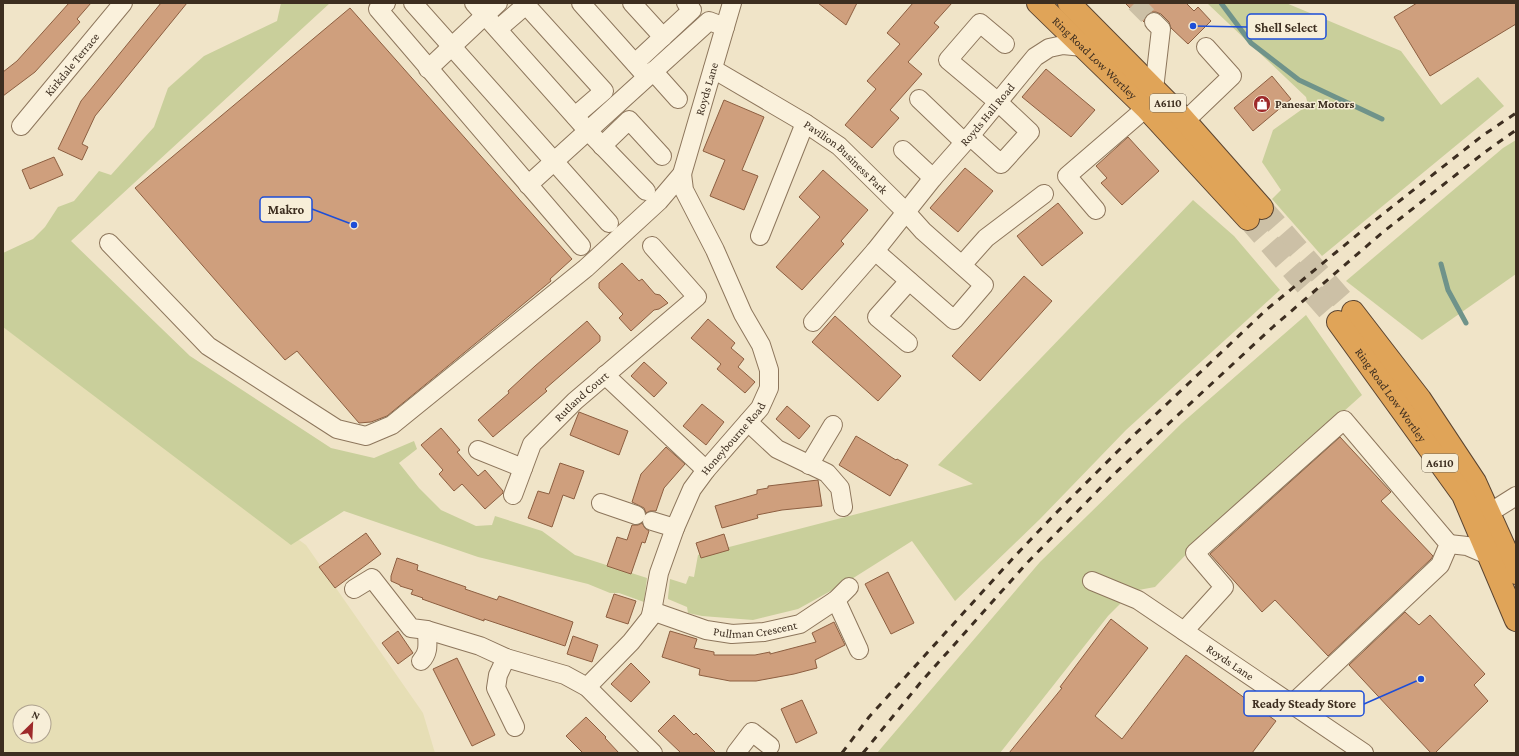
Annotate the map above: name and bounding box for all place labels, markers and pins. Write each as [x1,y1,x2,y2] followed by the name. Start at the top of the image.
[1247,14,1326,39] callout: Shell Select
[1252,94,1272,114] shop icon: Panesar Motors
[1275,97,1354,111] place label: Panesar Motors
[260,197,312,222] callout: Makro
[1244,691,1364,716] callout: Ready Steady Store

